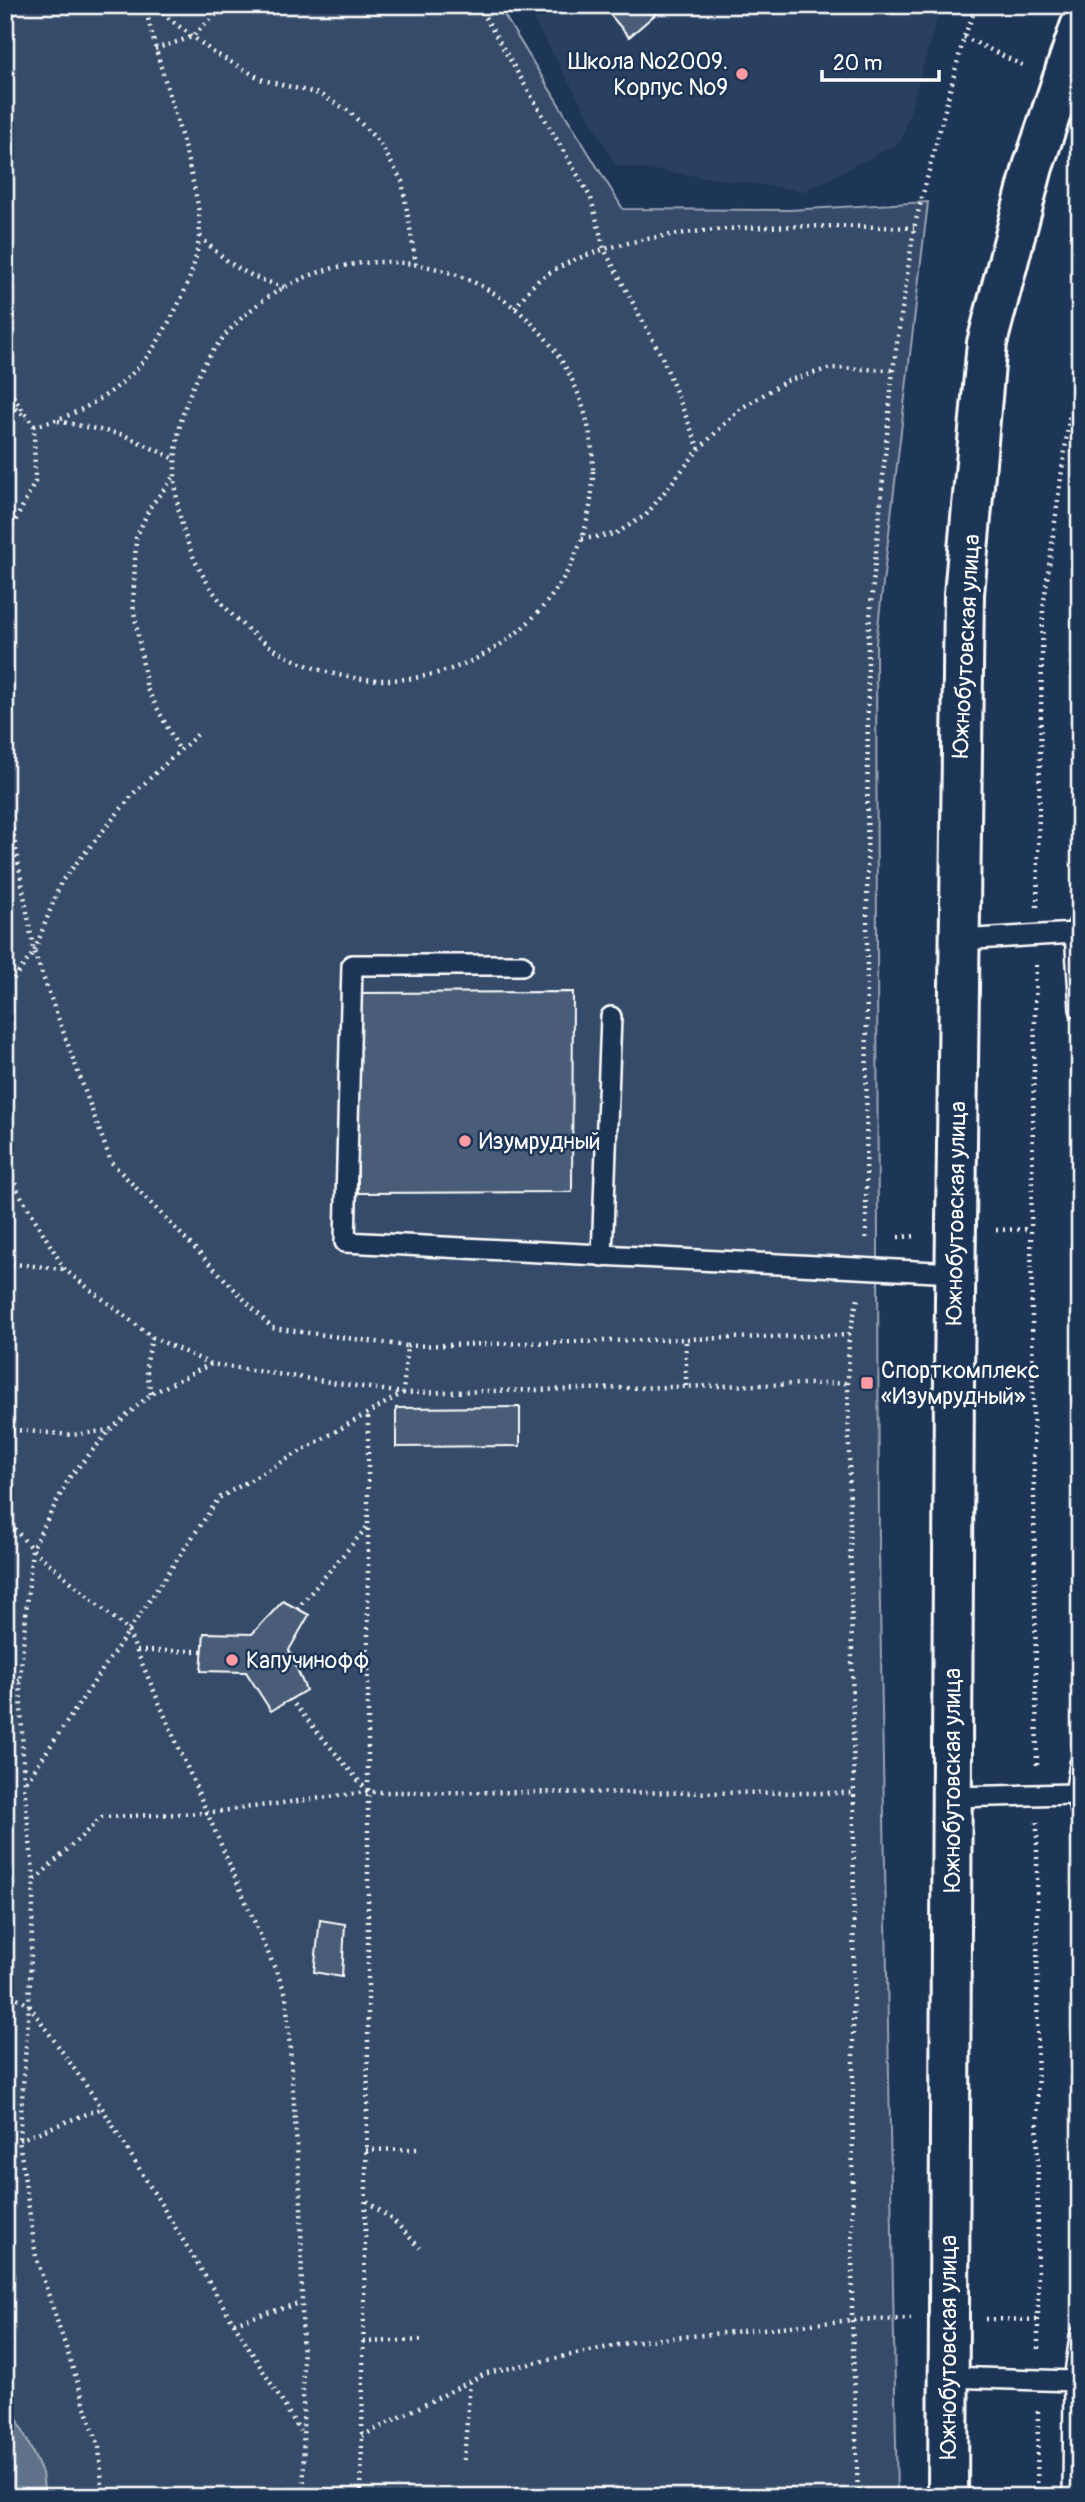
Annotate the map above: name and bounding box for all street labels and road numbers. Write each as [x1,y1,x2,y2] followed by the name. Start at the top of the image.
[946,533,986,759] street label: Южнобутовская улица
[940,1101,972,1325] street label: Южнобутовская улица
[938,1668,967,1892] street label: Южнобутовская улица
[934,2235,963,2459] street label: Южнобутовская улица

